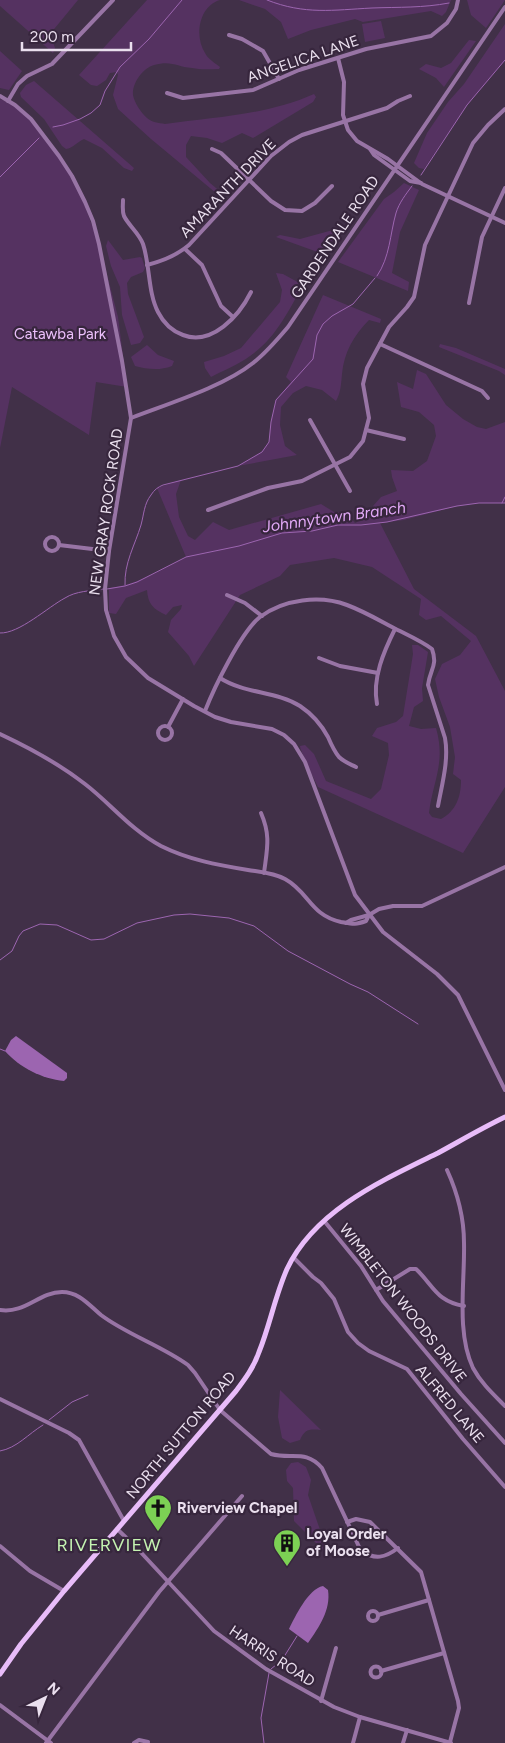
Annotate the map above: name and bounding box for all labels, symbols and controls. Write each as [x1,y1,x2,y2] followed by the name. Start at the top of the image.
[22,20,131,52] scale bar
[30,28,74,46] text: 200 m
[245,31,361,87] street label: ANGELICA LANE
[176,135,280,241] street label: AMARANTH DRIVE
[287,172,383,302] street label: GARDENDALE ROAD
[14,325,107,343] park label: Catawba Park
[85,427,127,597] street label: NEW GRAY ROCK ROAD
[260,498,407,537] water label: Johnnytown Branch
[336,1220,470,1386] street label: WIMBLETON WOODS DRIVE
[412,1361,488,1447] street label: ALFRED LANE
[123,1368,239,1502] street label: NORTH SUTTON ROAD
[143,1493,173,1532] church icon: Riverview Chapel
[177,1499,297,1517] place label: Riverview Chapel
[306,1525,387,1560] place label: Loyal Order of Moose
[272,1528,302,1567] building icon: Loyal Order of Moose
[57,1534,161,1556] district label: RIVERVIEW
[226,1622,318,1690] street label: HARRIS ROAD
[20,1673,70,1723] north arrow
[44,1679,63,1699] text: N

